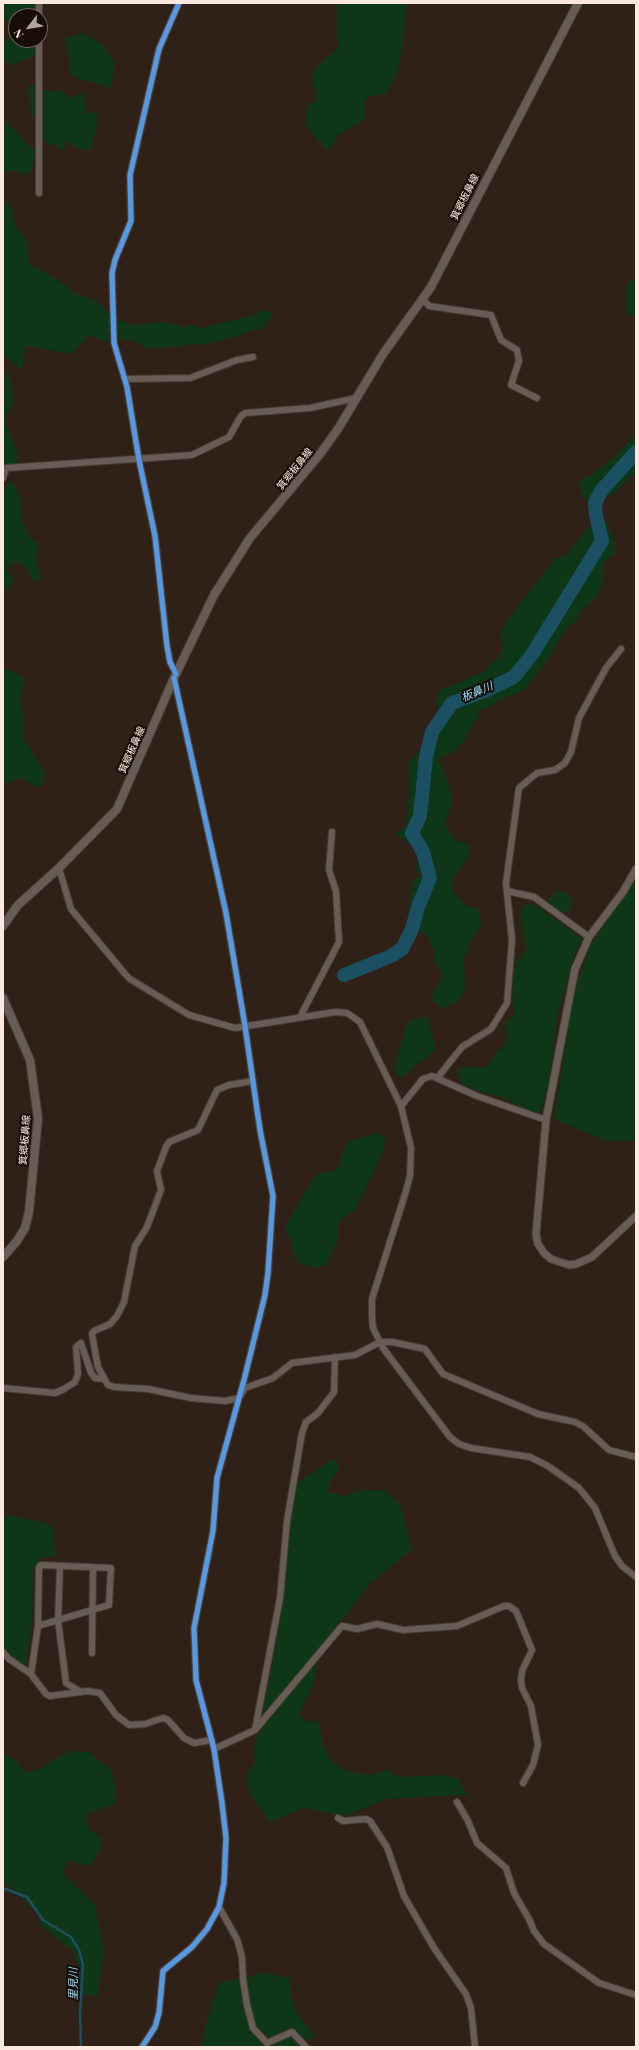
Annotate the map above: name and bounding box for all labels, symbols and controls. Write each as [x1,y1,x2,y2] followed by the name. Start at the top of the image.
[8,8,48,48] north arrow
[10,27,27,41] text: N
[448,172,482,222] street label: 箕郷板鼻線
[275,446,315,492] street label: 箕郷板鼻線
[459,679,495,705] water label: 板鼻川
[116,725,148,775] street label: 箕郷板鼻線
[17,1115,33,1165] street label: 箕郷板鼻線
[67,1968,81,2000] water label: 里見川

